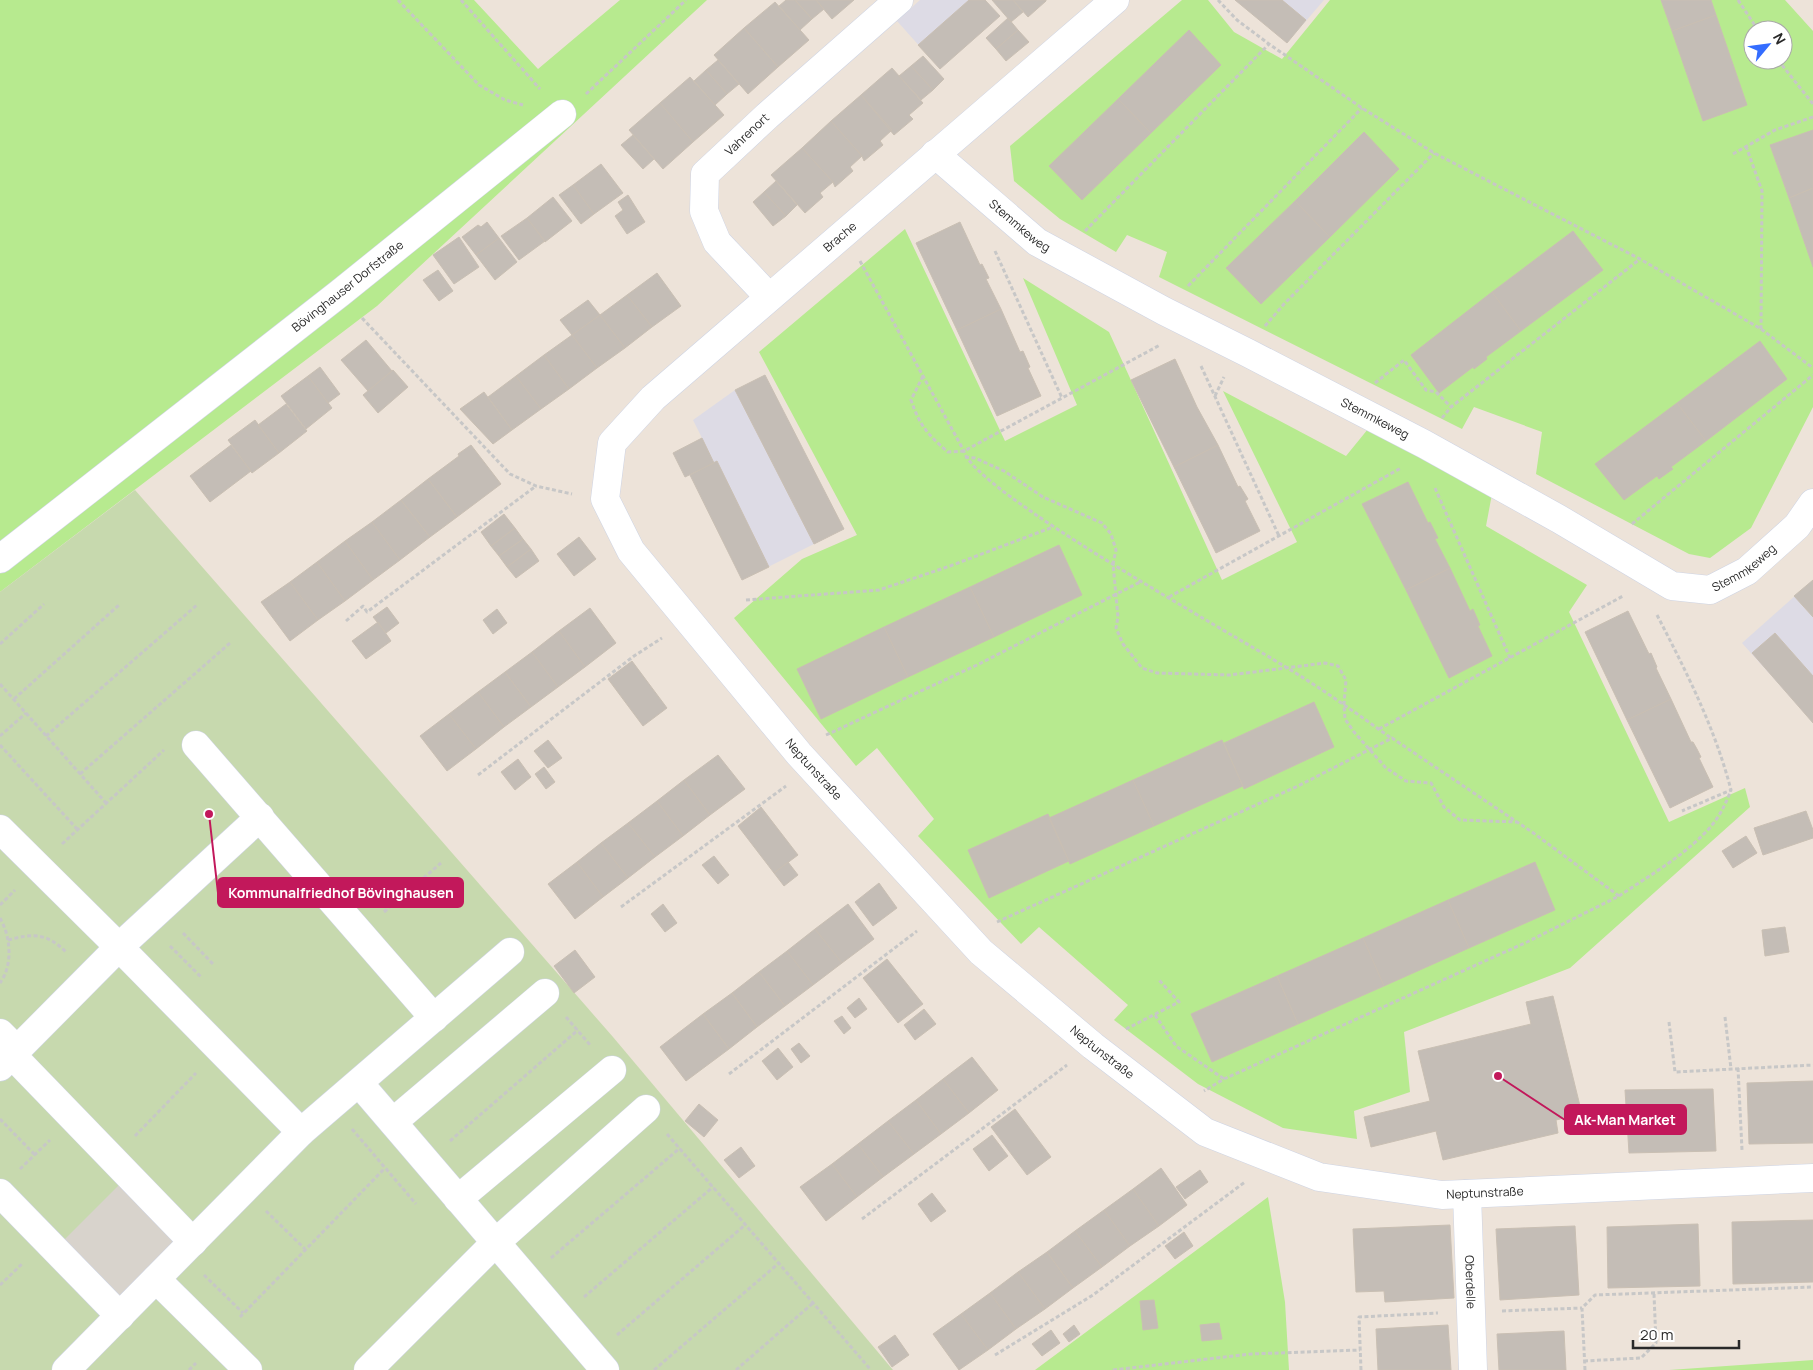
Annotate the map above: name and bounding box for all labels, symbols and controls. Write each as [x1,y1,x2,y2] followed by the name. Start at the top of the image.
[1743,20,1793,70] north arrow
[1769,29,1791,47] text: N
[721,109,773,159] street label: Vahrenort
[985,195,1053,256] street label: Stemmkeweg
[819,218,860,256] street label: Brache
[288,236,407,336] street label: Bövinghauser Dorfstraße
[1338,393,1412,443] street label: Stemmkeweg
[1709,540,1780,596] street label: Stemmkeweg
[782,735,846,804] street label: Neptunstraße
[218,878,463,907] callout: Kommunalfriedhof Bövinghausen
[228,883,454,902] text: Kommunalfriedhof Bövinghausen
[1067,1021,1138,1083] street label: Neptunstraße
[1565,1105,1686,1134] callout: Ak-Man Market
[1574,1110,1676,1129] text: Ak-Man Market
[1446,1182,1524,1203] street label: Neptunstraße
[1461,1255,1480,1309] street label: Oberdelle
[1633,1318,1739,1350] scale bar
[1640,1324,1673,1345] text: 20 m

